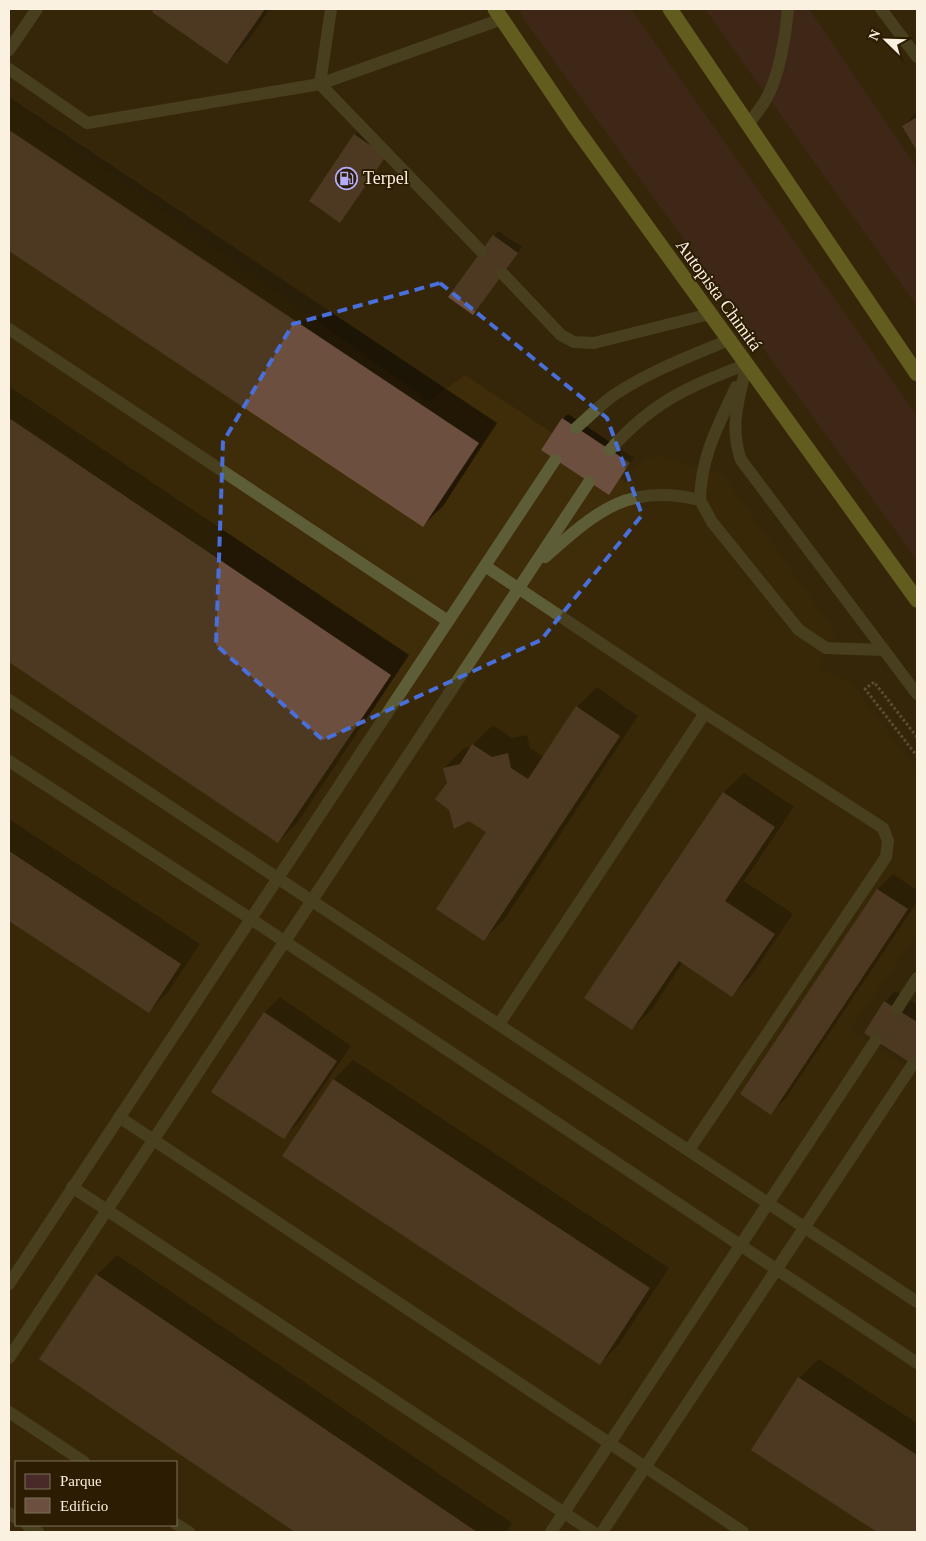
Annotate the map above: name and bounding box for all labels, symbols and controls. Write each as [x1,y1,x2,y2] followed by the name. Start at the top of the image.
[861,15,911,65] north arrow
[866,28,883,43] text: N
[335,166,359,190] fuel station icon: Terpel
[363,168,409,188] place label: Terpel
[672,236,766,354] street label: Autopista Chimitá
[15,1461,178,1526] legend
[60,1473,102,1489] text: Parque
[60,1498,108,1514] text: Edificio

